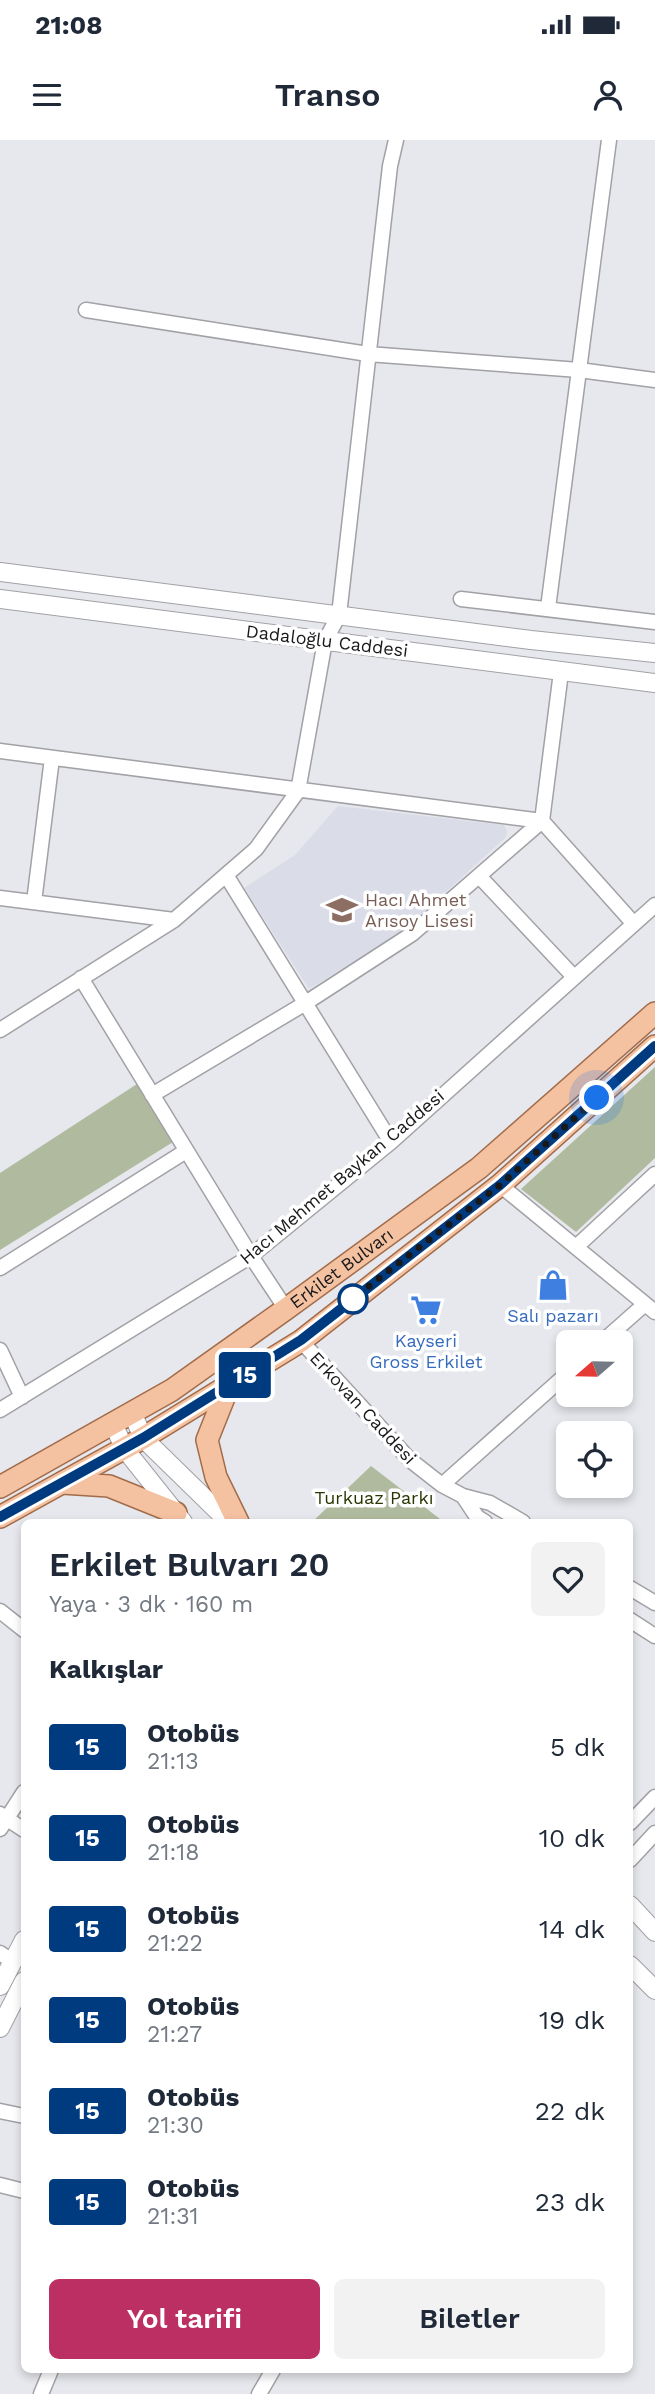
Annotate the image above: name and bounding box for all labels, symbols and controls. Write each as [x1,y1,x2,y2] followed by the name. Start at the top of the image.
[35,10,103,40] text: 21:08
[28,76,66,114] icon: menu
[275,76,380,114] text: Transo
[589,76,627,114] icon: person
[245,620,409,661] street label: Dadaloğlu Caddesi
[365,889,474,931] place label: Hacı Ahmet Arısoy Lisesi
[325,893,359,927] school or university icon: Hacı Ahmet Arısoy Lisesi
[579,1080,614,1115] your location
[235,1085,448,1268] street label: Hacı Mehmet Baykan Caddesi
[285,1223,397,1313] street label: Erkilet Bulvarı
[536,1268,570,1302] shop icon: Salı pazarı
[338,1284,368,1314] unlabelled marker
[409,1293,443,1327] supermarket icon: Kayseri Gross Erkilet
[507,1305,599,1326] place label: Salı pazarı
[370,1330,483,1372] place label: Kayseri Gross Erkilet
[556,1330,634,1407] north arrow
[556,1330,633,1498] map controls
[306,1347,421,1468] street label: Erkovan Caddesi
[214,1352,276,1398] line badge: 15
[233,1361,257,1389] text: 15
[556,1421,633,1498] button: locate
[315,1487,433,1508] park label: Turkuaz Parkı
[531,1542,605,1616] button: heart
[49,1545,330,1584] text: Erkilet Bulvarı 20
[49,1591,253,1618] text: Yaya · 3 dk · 160 m
[49,1654,163,1684] text: Kalkışlar
[147,1718,239,1748] text: Otobüs
[550,1732,605,1762] text: 5 dk
[75,1733,100,1761] text: 15
[147,1748,199,1775] text: 21:13
[147,1809,239,1839] text: Otobüs
[539,1823,605,1853] text: 10 dk
[75,1824,100,1852] text: 15
[147,1839,199,1866] text: 21:18
[147,1900,239,1930] text: Otobüs
[539,1914,605,1944] text: 14 dk
[75,1915,100,1943] text: 15
[147,1930,203,1957] text: 21:22
[147,1991,239,2021] text: Otobüs
[539,2005,605,2035] text: 19 dk
[75,2006,100,2034] text: 15
[147,2021,202,2048] text: 21:27
[147,2082,239,2112] text: Otobüs
[535,2096,605,2126] text: 22 dk
[75,2097,100,2125] text: 15
[147,2112,204,2139] text: 21:30
[147,2173,239,2203] text: Otobüs
[535,2187,605,2217] text: 23 dk
[75,2188,100,2216] text: 15
[147,2203,199,2230] text: 21:31
[49,2279,320,2359] button: Yol tarifi
[334,2279,605,2359] button: Biletler

